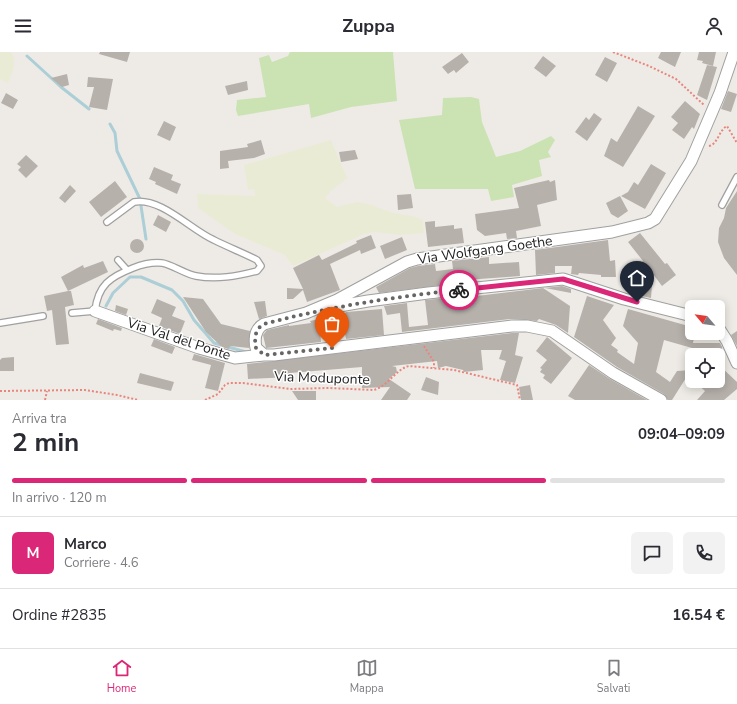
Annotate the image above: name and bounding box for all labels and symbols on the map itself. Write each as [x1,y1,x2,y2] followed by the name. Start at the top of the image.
[415,231,554,269] street label: Via Wolfgang Goethe
[620,261,654,302] pin
[439,270,479,310] courier
[685,300,725,340] north arrow
[315,307,349,348] pin
[124,313,233,365] street label: Via Val del Ponte
[273,367,370,389] street label: Via Moduponte

